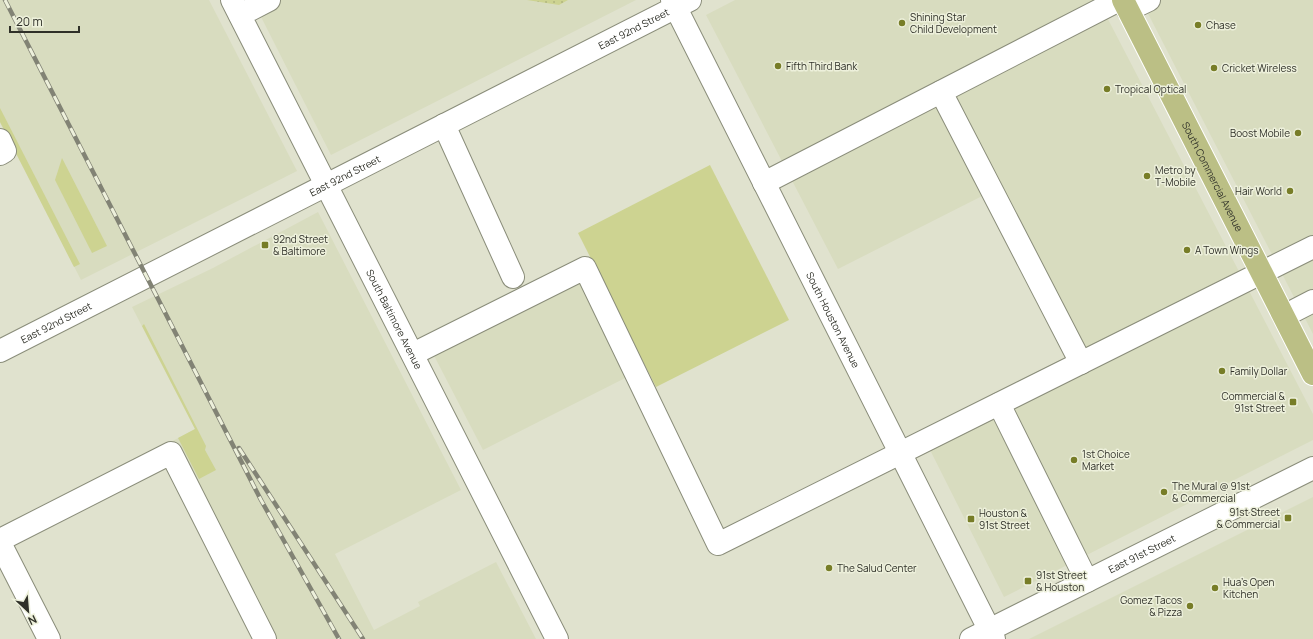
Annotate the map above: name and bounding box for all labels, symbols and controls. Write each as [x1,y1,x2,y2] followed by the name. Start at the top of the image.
[596,5,672,53] street label: East 92nd Street
[10,8,79,34] scale bar
[910,10,997,36] place label: Shining Star Child Development
[16,13,43,30] text: 20 m
[897,18,907,28] marker: Shining Star Child Development
[1206,18,1236,32] place label: Chase
[1193,20,1203,30] marker: Chase
[786,59,858,73] place label: Fifth Third Bank
[773,61,783,71] marker: Fifth Third Bank
[1222,61,1297,75] place label: Cricket Wireless
[1209,63,1219,73] marker: Cricket Wireless
[1115,82,1186,96] place label: Tropical Optical
[1102,84,1112,94] marker: Tropical Optical
[1179,119,1246,234] street label: South Commercial Avenue
[1230,126,1290,140] place label: Boost Mobile
[1293,128,1303,138] marker: Boost Mobile
[307,152,383,199] street label: East 92nd Street
[1155,163,1196,189] place label: Metro by T-Mobile
[1142,171,1152,181] marker: Metro by T-Mobile
[1235,184,1282,198] place label: Hair World
[1285,186,1295,196] marker: Hair World
[273,232,328,258] place label: 92nd Street & Baltimore
[260,240,270,250] marker: 92nd Street & Baltimore
[1195,243,1258,257] place label: A Town Wings
[1182,245,1192,255] marker: A Town Wings
[363,267,426,372] street label: South Baltimore Avenue
[803,269,863,370] street label: South Houston Avenue
[18,299,94,346] street label: East 92nd Street
[1230,364,1288,378] place label: Family Dollar
[1217,366,1227,376] marker: Family Dollar
[1222,389,1285,415] place label: Commercial & 91st Street
[1288,397,1298,407] marker: Commercial & 91st Street
[1082,447,1130,473] place label: 1st Choice Market
[1069,455,1079,465] marker: 1st Choice Market
[1172,479,1250,505] place label: The Mural @ 91st & Commercial
[1159,487,1169,497] marker: The Mural @ 91st & Commercial
[1217,505,1280,531] place label: 91st Street & Commercial
[979,506,1030,532] place label: Houston & 91st Street
[1283,513,1293,523] marker: 91st Street & Commercial
[966,514,976,524] marker: Houston & 91st Street
[1106,531,1178,576] street label: East 91st Street
[837,561,917,575] place label: The Salud Center
[824,563,834,573] marker: The Salud Center
[1036,568,1087,594] place label: 91st Street & Houston
[1223,575,1275,601] place label: Hua's Open Kitchen
[1023,576,1033,586] marker: 91st Street & Houston
[1210,583,1220,593] marker: Hua's Open Kitchen
[8,591,48,631] north arrow
[1120,593,1182,619] place label: Gomez Tacos & Pizza
[1185,601,1195,611] marker: Gomez Tacos & Pizza
[26,612,39,629] text: N

